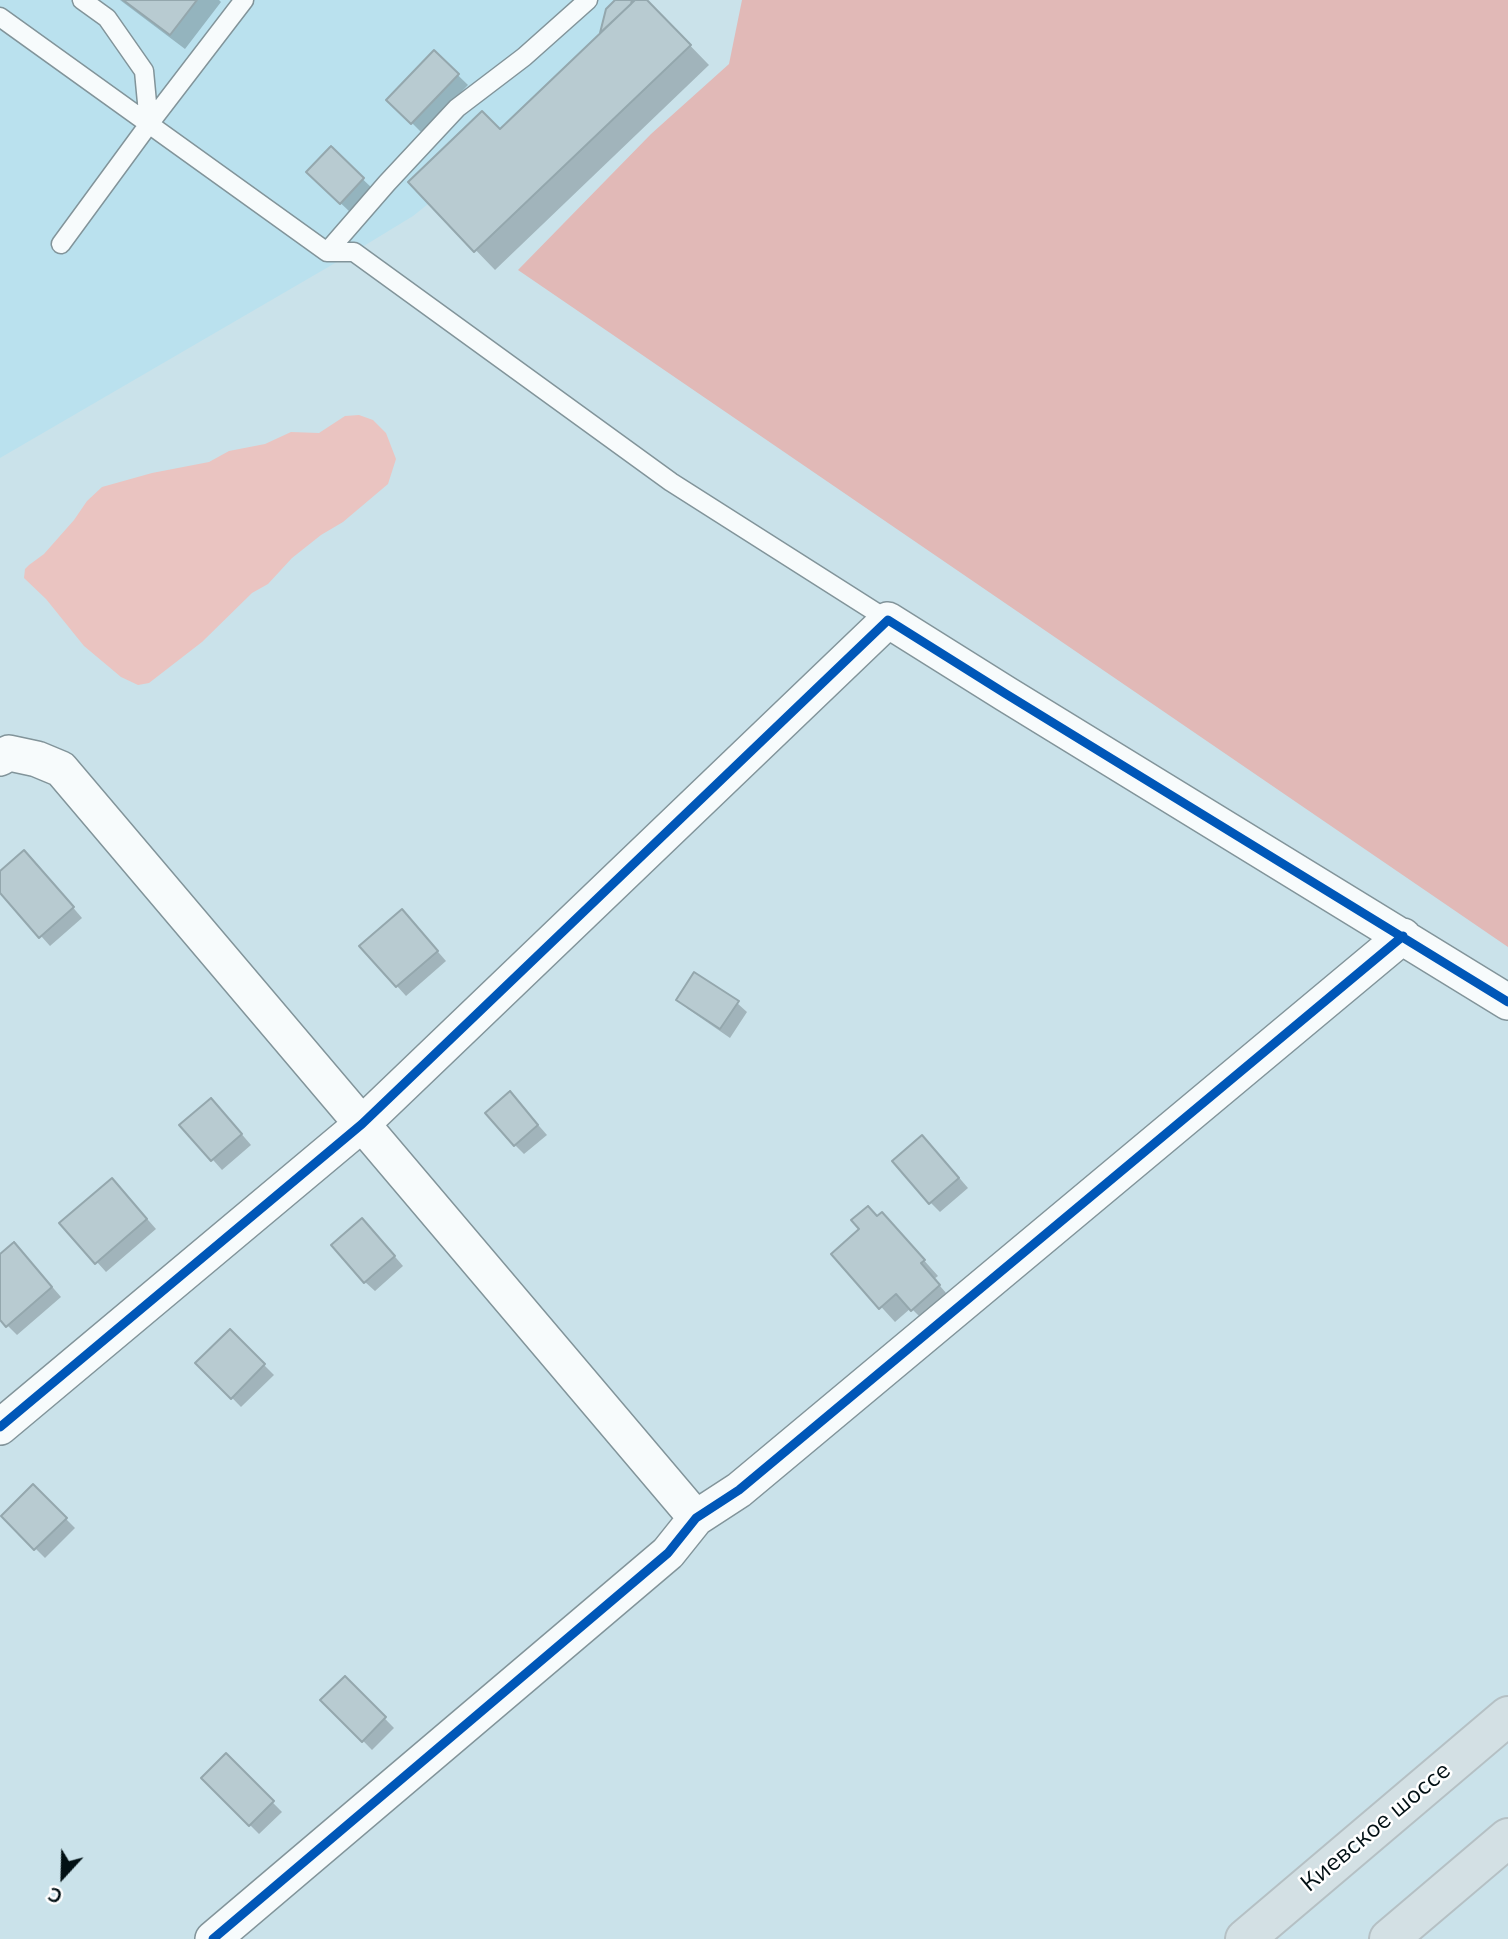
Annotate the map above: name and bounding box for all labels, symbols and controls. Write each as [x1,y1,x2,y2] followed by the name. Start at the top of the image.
[1295,1756,1457,1898] street label: Киевское шоссе
[28,1841,98,1911] north arrow
[45,1882,66,1909] text: С

